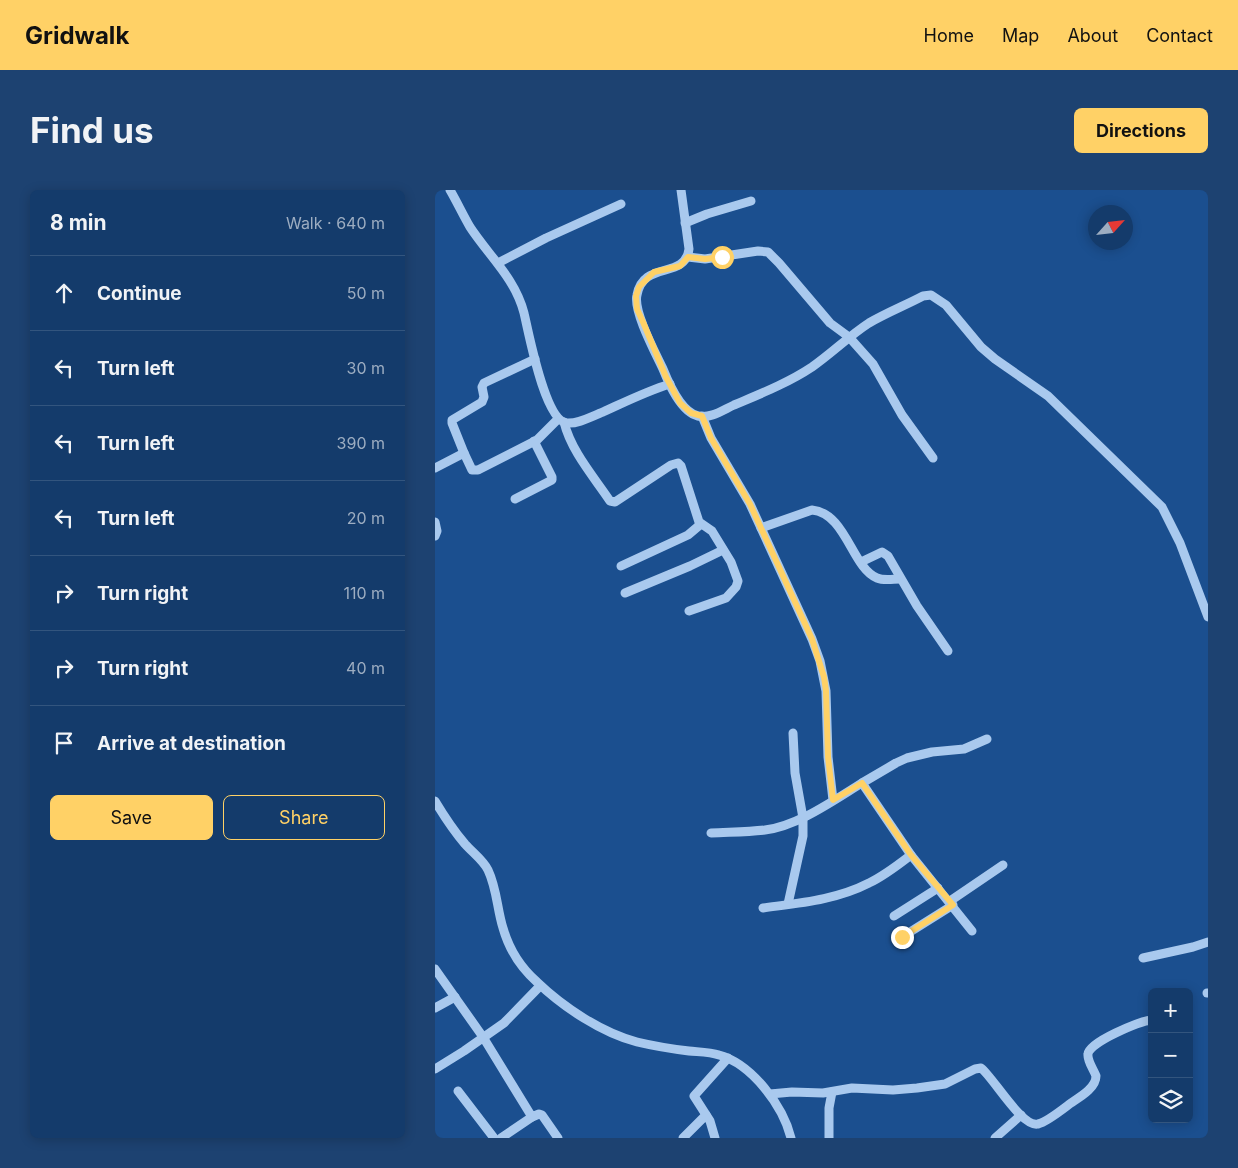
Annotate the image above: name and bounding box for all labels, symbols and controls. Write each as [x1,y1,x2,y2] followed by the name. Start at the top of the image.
[25,21,129,50] text: Gridwalk
[924,25,974,46] text: Home
[1002,25,1039,46] text: Map
[1067,25,1118,46] text: About
[1146,25,1213,46] text: Contact
[1074,108,1208,153] button: Directions
[30,109,154,151] text: Find us
[1088,205,1133,250] north arrow
[50,210,107,235] text: 8 min
[286,213,385,233] text: Walk · 640 m
[711,246,734,269] route start
[50,279,78,307] icon: ahead
[97,282,182,305] text: Continue
[347,283,385,303] text: 50 m
[50,354,78,382] icon: left
[97,357,175,380] text: Turn left
[347,358,385,378] text: 30 m
[50,429,78,457] icon: left
[97,432,175,455] text: Turn left
[337,433,385,453] text: 390 m
[50,504,78,532] icon: left
[97,507,175,530] text: Turn left
[347,508,385,528] text: 20 m
[50,579,78,607] icon: right
[97,582,188,605] text: Turn right
[343,583,385,603] text: 110 m
[50,654,78,682] icon: right
[97,657,188,680] text: Turn right
[346,658,385,678] text: 40 m
[50,729,78,757] icon: arrive
[97,732,286,755] text: Arrive at destination
[50,795,213,840] button: Save
[223,795,385,840] button: Share
[891,926,914,949] route end
[1148,988,1193,1123] map controls
[1148,988,1193,1033] button: +
[1148,1033,1193,1078] button: −
[1148,1078,1193,1123] button: layers

